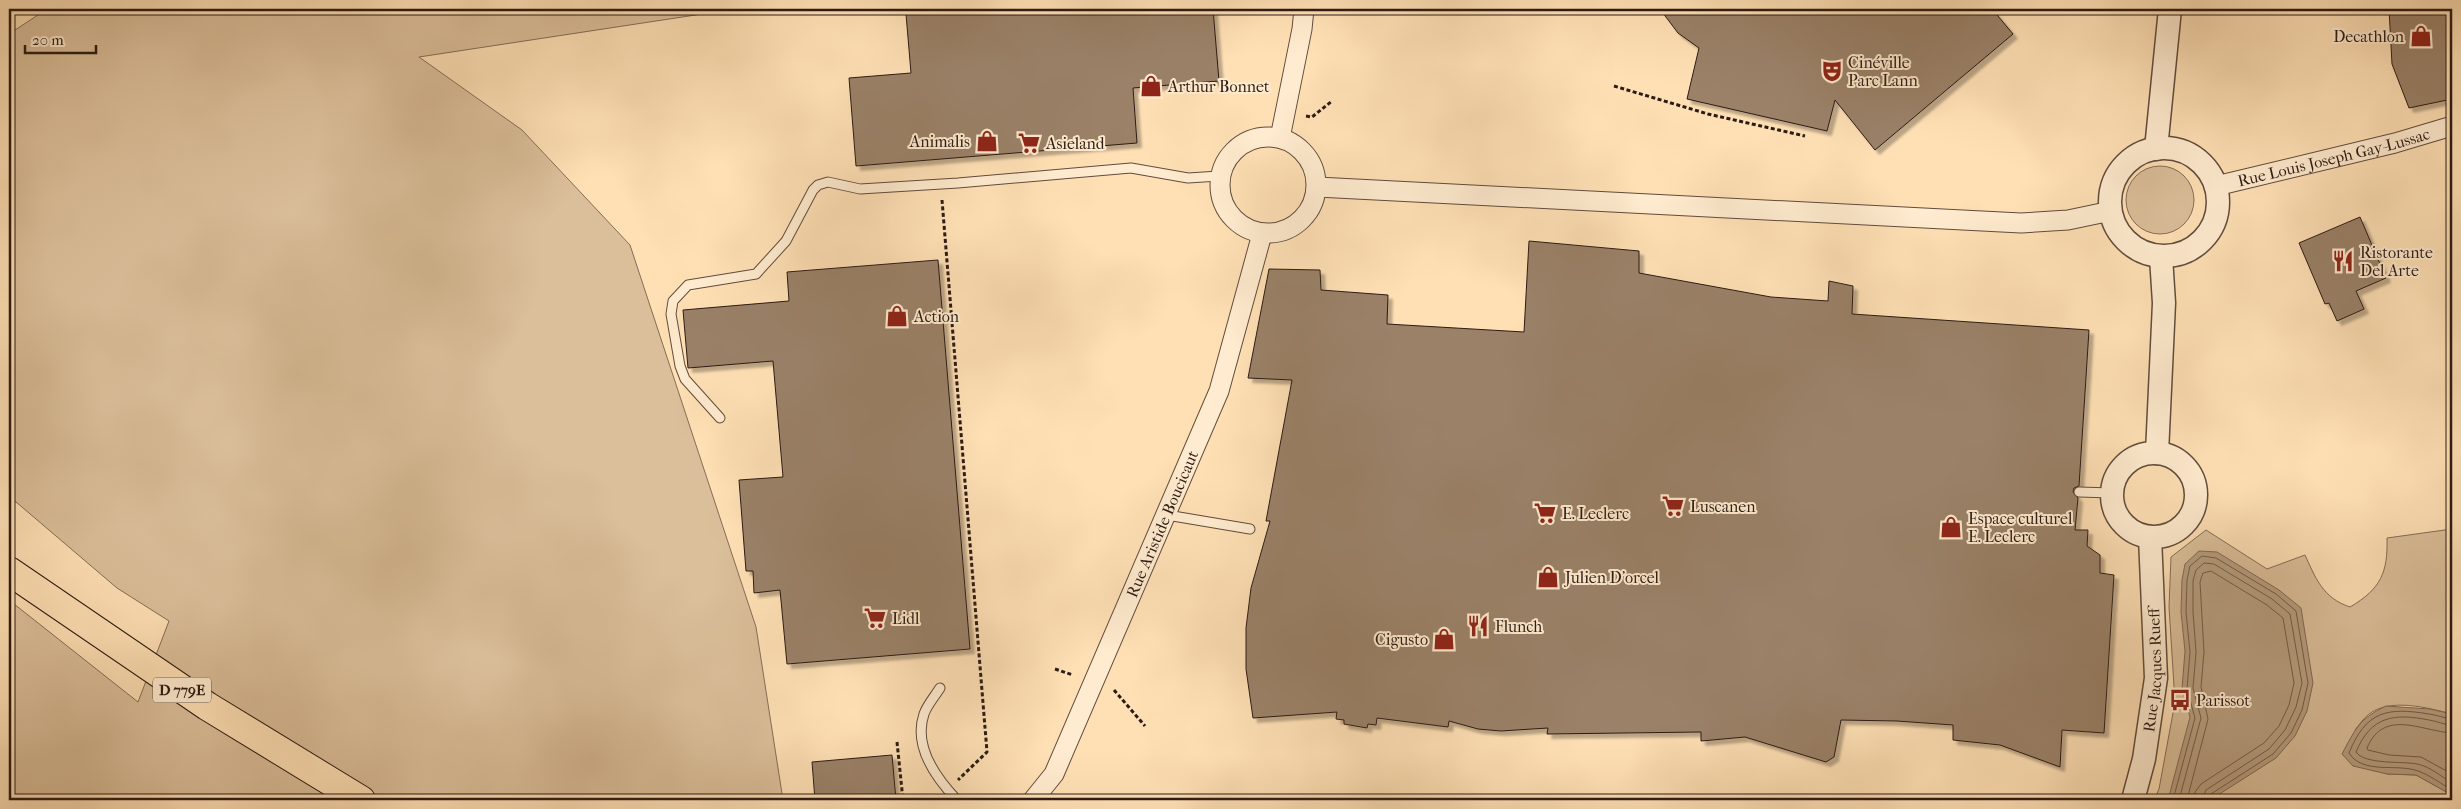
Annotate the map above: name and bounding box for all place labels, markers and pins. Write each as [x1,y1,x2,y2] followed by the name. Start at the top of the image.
[2408,23,2434,49] shop icon: Decathlon
[2333,27,2405,46] place label: Decathlon
[1848,53,1919,90] place label: Cinéville Parc Lann
[1819,58,1845,84] theatre icon: Cinéville Parc Lann
[1138,73,1164,99] shop icon: Arthur Bonnet
[1167,77,1270,96] place label: Arthur Bonnet
[974,128,1000,154] shop icon: Animalis
[1016,130,1042,156] supermarket icon: Asieland
[909,132,970,151] place label: Animalis
[1045,134,1105,153] place label: Asieland
[2360,243,2433,280] place label: Ristorante Del Arte
[2330,248,2356,274] restaurant icon: Ristorante Del Arte
[884,303,910,329] shop icon: Action
[913,307,960,326] place label: Action
[1660,493,1686,519] supermarket icon: Luscanen
[1690,497,1756,516] place label: Luscanen
[1532,500,1558,526] supermarket icon: E. Leclerc
[1562,504,1629,523] place label: E. Leclerc
[1968,509,2073,546] place label: Espace culturel E. Leclerc
[1938,514,1964,540] shop icon: Espace culturel E. Leclerc
[1535,564,1561,590] shop icon: Julien D'orcel
[1563,568,1660,587] place label: Julien D'orcel
[862,605,888,631] supermarket icon: Lidl
[892,609,920,628] place label: Lidl
[1465,613,1491,639] restaurant icon: Flunch
[1495,617,1542,636] place label: Flunch
[1431,626,1457,652] shop icon: Cigusto
[1375,630,1428,649] place label: Cigusto
[2167,687,2193,713] bus stop icon: Parissot
[2196,691,2250,710] place label: Parissot

